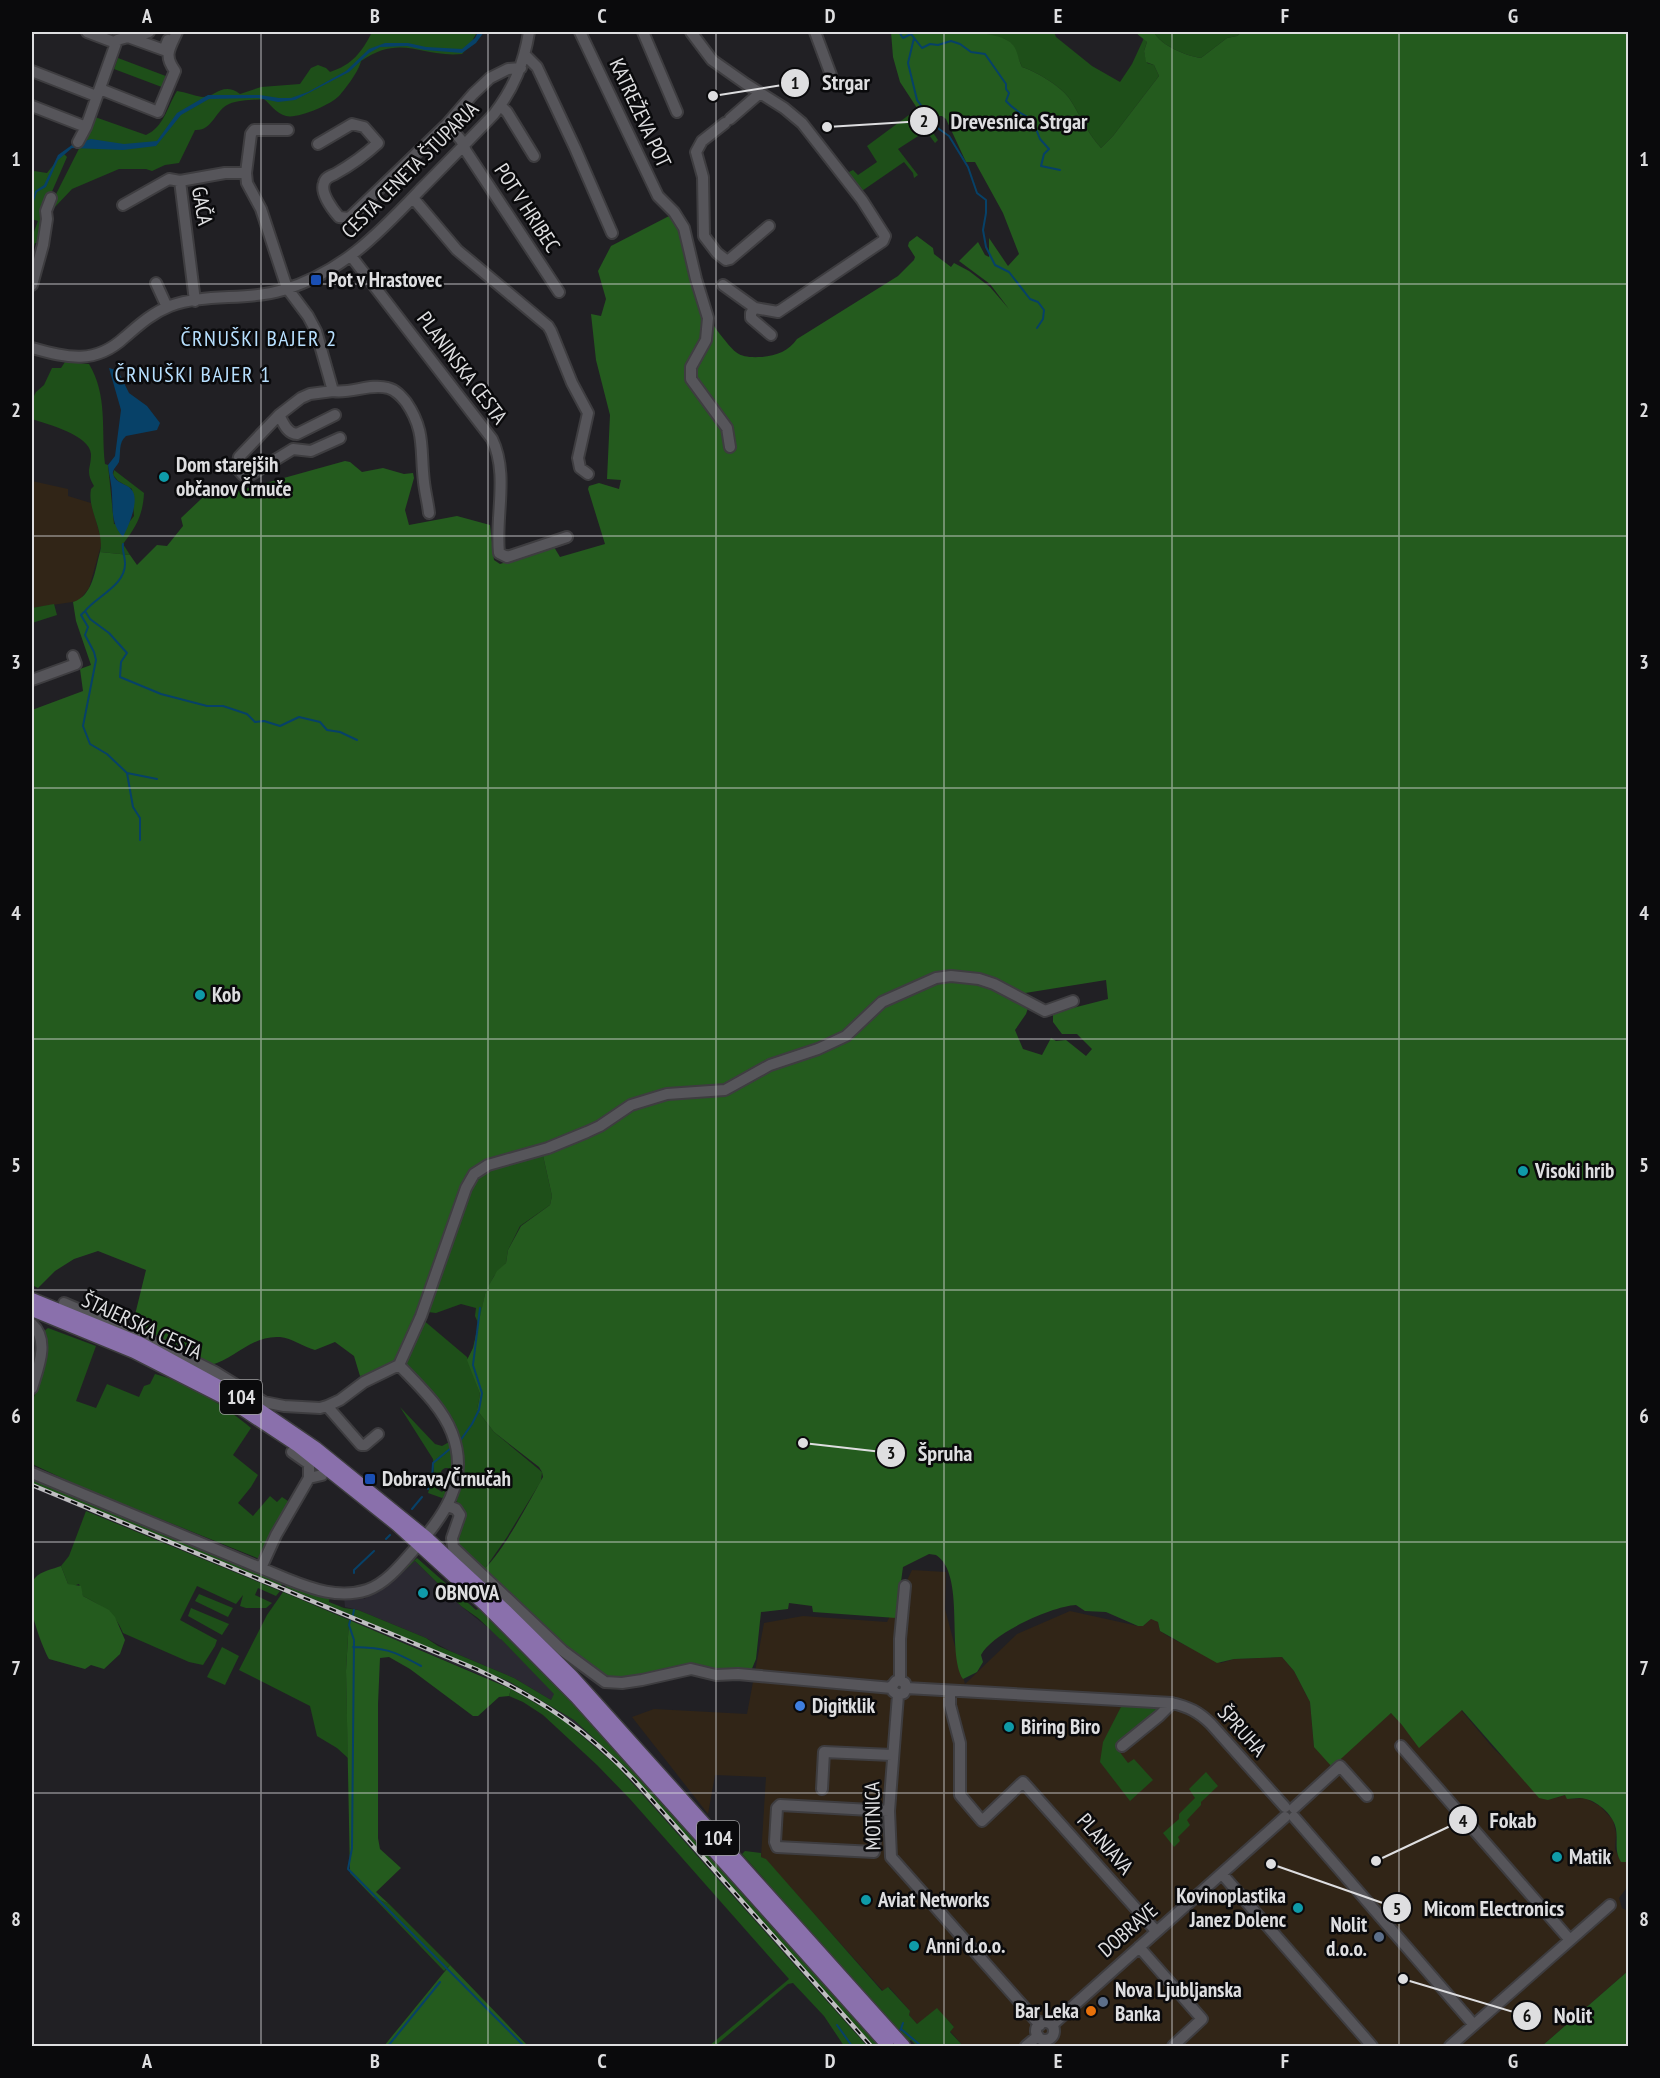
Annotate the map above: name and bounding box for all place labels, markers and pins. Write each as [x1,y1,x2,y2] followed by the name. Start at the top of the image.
[780,63,882,103] callout: Strgar
[909,101,1100,141] callout: Drevesnica Strgar
[328,266,443,293] place label: Pot v Hrastovec
[309,273,323,287] marker: Pot v Hrastovec
[176,451,291,502] place label: Dom starejših občanov Črnuče
[157,470,171,484] marker: Dom starejših občanov Črnuče
[212,981,241,1008] place label: Kob
[193,988,207,1002] marker: Kob
[1534,1157,1614,1184] place label: Visoki hrib
[1516,1164,1530,1178] marker: Visoki hrib
[876,1433,985,1473] callout: Špruha
[382,1465,511,1492] place label: Dobrava/Črnučah
[363,1472,377,1486] marker: Dobrava/Črnučah
[435,1579,500,1606] place label: OBNOVA
[416,1586,430,1600] marker: OBNOVA
[812,1692,876,1719] place label: Digitklik
[793,1699,807,1713] marker: Digitklik
[1021,1713,1100,1740] place label: Biring Biro
[1002,1720,1016,1734] marker: Biring Biro
[1448,1800,1549,1840] callout: Fokab
[1569,1843,1611,1870] place label: Matik
[1550,1850,1564,1864] marker: Matik
[1176,1882,1287,1933] place label: Kovinoplastika Janez Dolenc
[877,1886,990,1913] place label: Aviat Networks
[1382,1888,1577,1928] callout: Micom Electronics
[859,1893,873,1907] marker: Aviat Networks
[1291,1901,1305,1915] marker: Kovinoplastika Janez Dolenc
[1326,1911,1367,1962] place label: Nolit d.o.o.
[1372,1930,1386,1944] marker: Nolit d.o.o.
[925,1932,1005,1959] place label: Anni d.o.o.
[907,1939,921,1953] marker: Anni d.o.o.
[1115,1976,1242,2027] place label: Nova Ljubljanska Banka
[1096,1995,1110,2009] marker: Nova Ljubljanska Banka
[1512,1996,1605,2036] callout: Nolit
[1015,1997,1079,2024] place label: Bar Leka
[1084,2004,1098,2018] marker: Bar Leka

